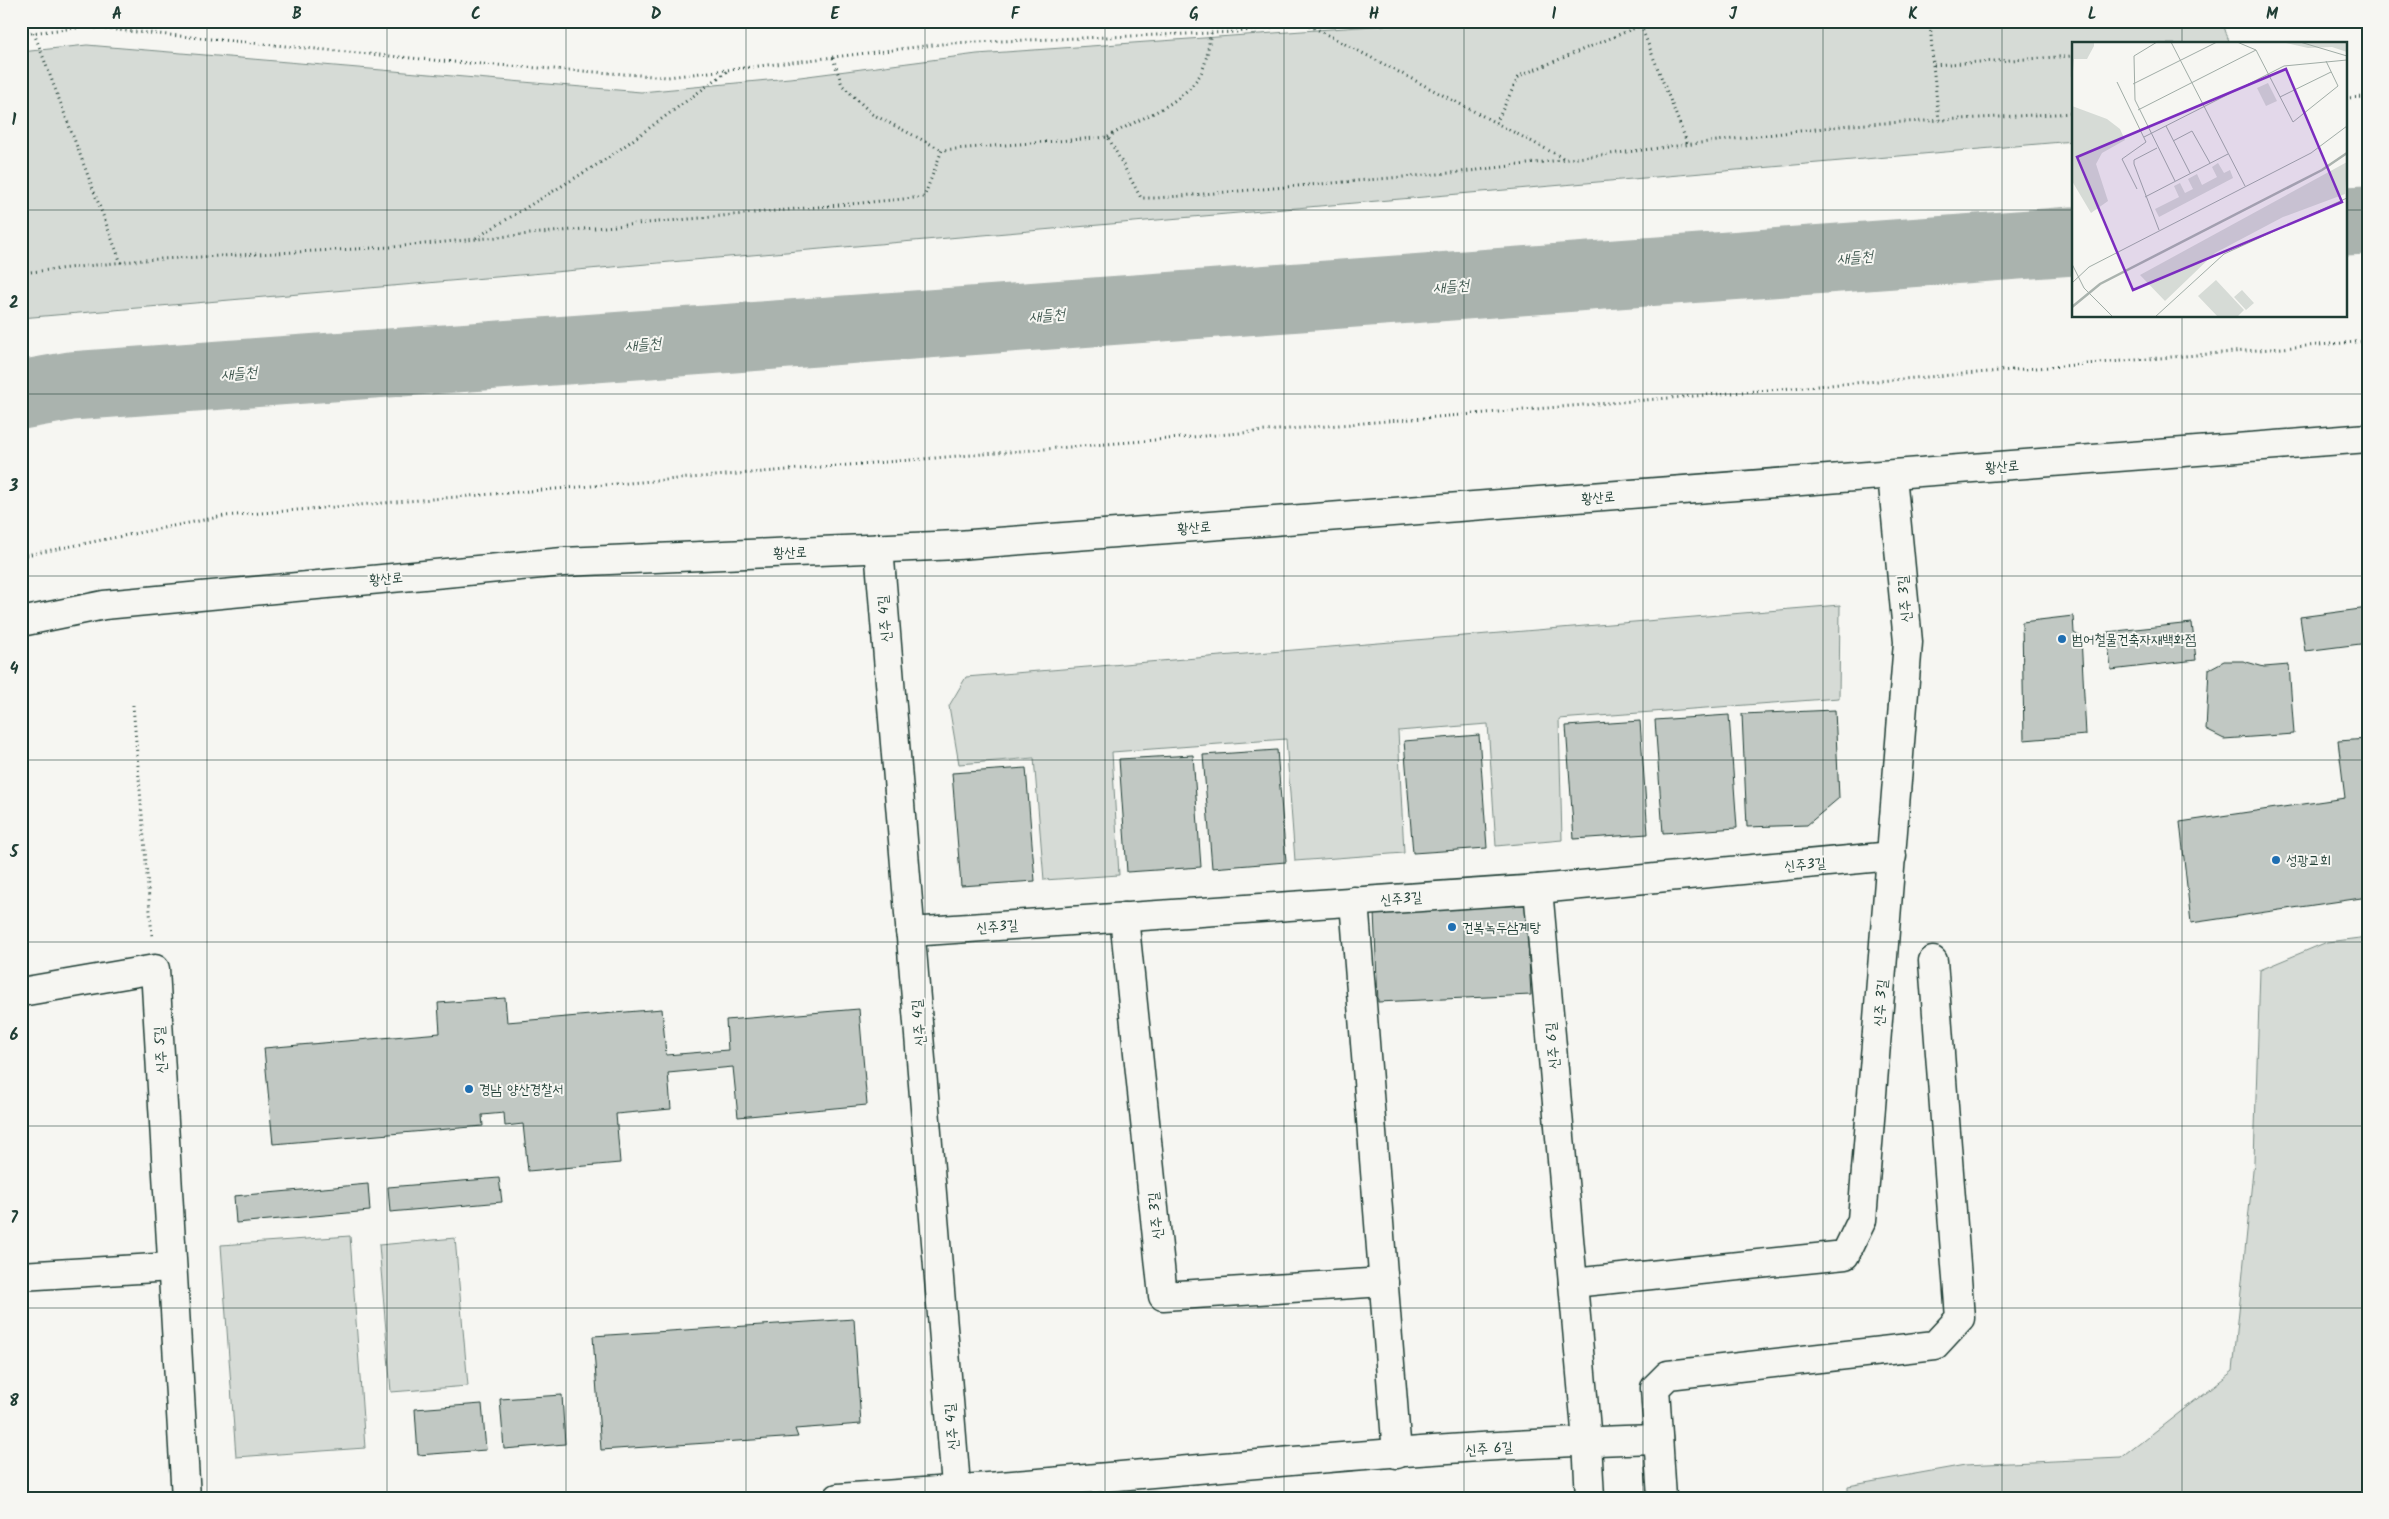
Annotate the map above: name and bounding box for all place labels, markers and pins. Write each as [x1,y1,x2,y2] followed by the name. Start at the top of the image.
[2072,629,2196,651] place label: 범어철물건축자재백화점
[2056,633,2068,645] marker: 범어철물건축자재백화점
[2286,850,2331,872] place label: 성광교회
[2270,854,2282,866] marker: 성광교회
[1462,917,1542,939] place label: 건복녹두삼계탕
[1446,921,1458,933] marker: 건복녹두삼계탕
[479,1079,563,1101] place label: 경남 양산경찰서
[463,1083,475,1095] marker: 경남 양산경찰서

